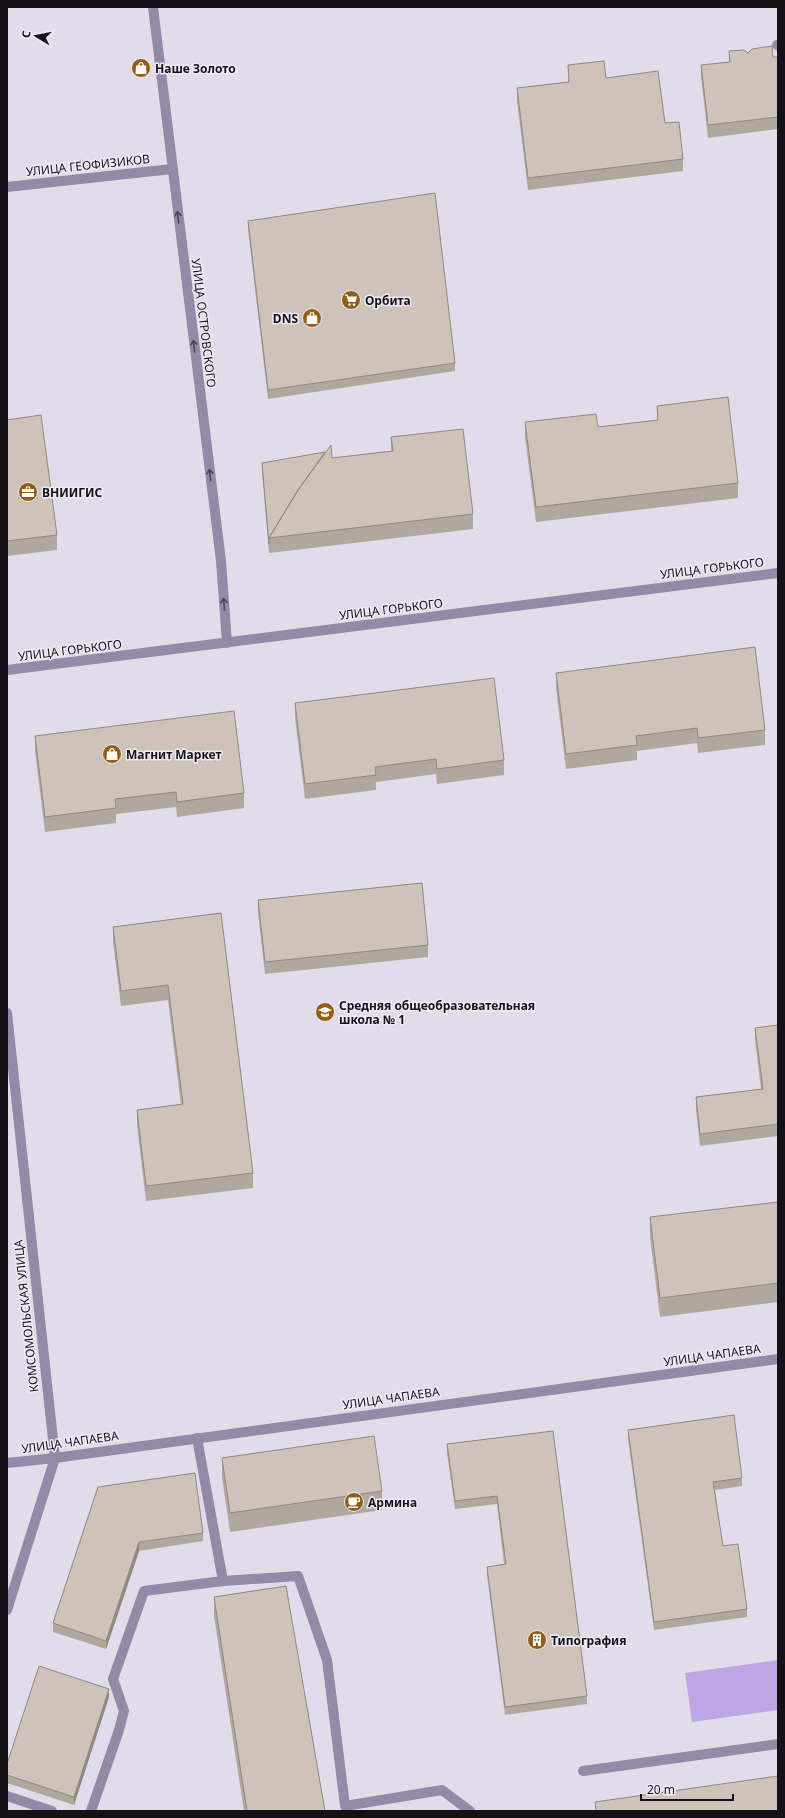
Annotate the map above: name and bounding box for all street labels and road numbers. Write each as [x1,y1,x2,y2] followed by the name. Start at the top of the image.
[25,150,151,180] street label: УЛИЦА ГЕОФИЗИКОВ
[188,257,220,389] street label: УЛИЦА ОСТРОВСКОГО
[659,553,765,583] street label: УЛИЦА ГОРЬКОГО
[338,594,444,624] street label: УЛИЦА ГОРЬКОГО
[17,635,123,665] street label: УЛИЦА ГОРЬКОГО
[9,1239,42,1393] street label: КОМСОМОЛЬСКАЯ УЛИЦА
[662,1340,762,1370] street label: УЛИЦА ЧАПАЕВА
[341,1383,441,1413] street label: УЛИЦА ЧАПАЕВА
[20,1427,120,1457] street label: УЛИЦА ЧАПАЕВА

